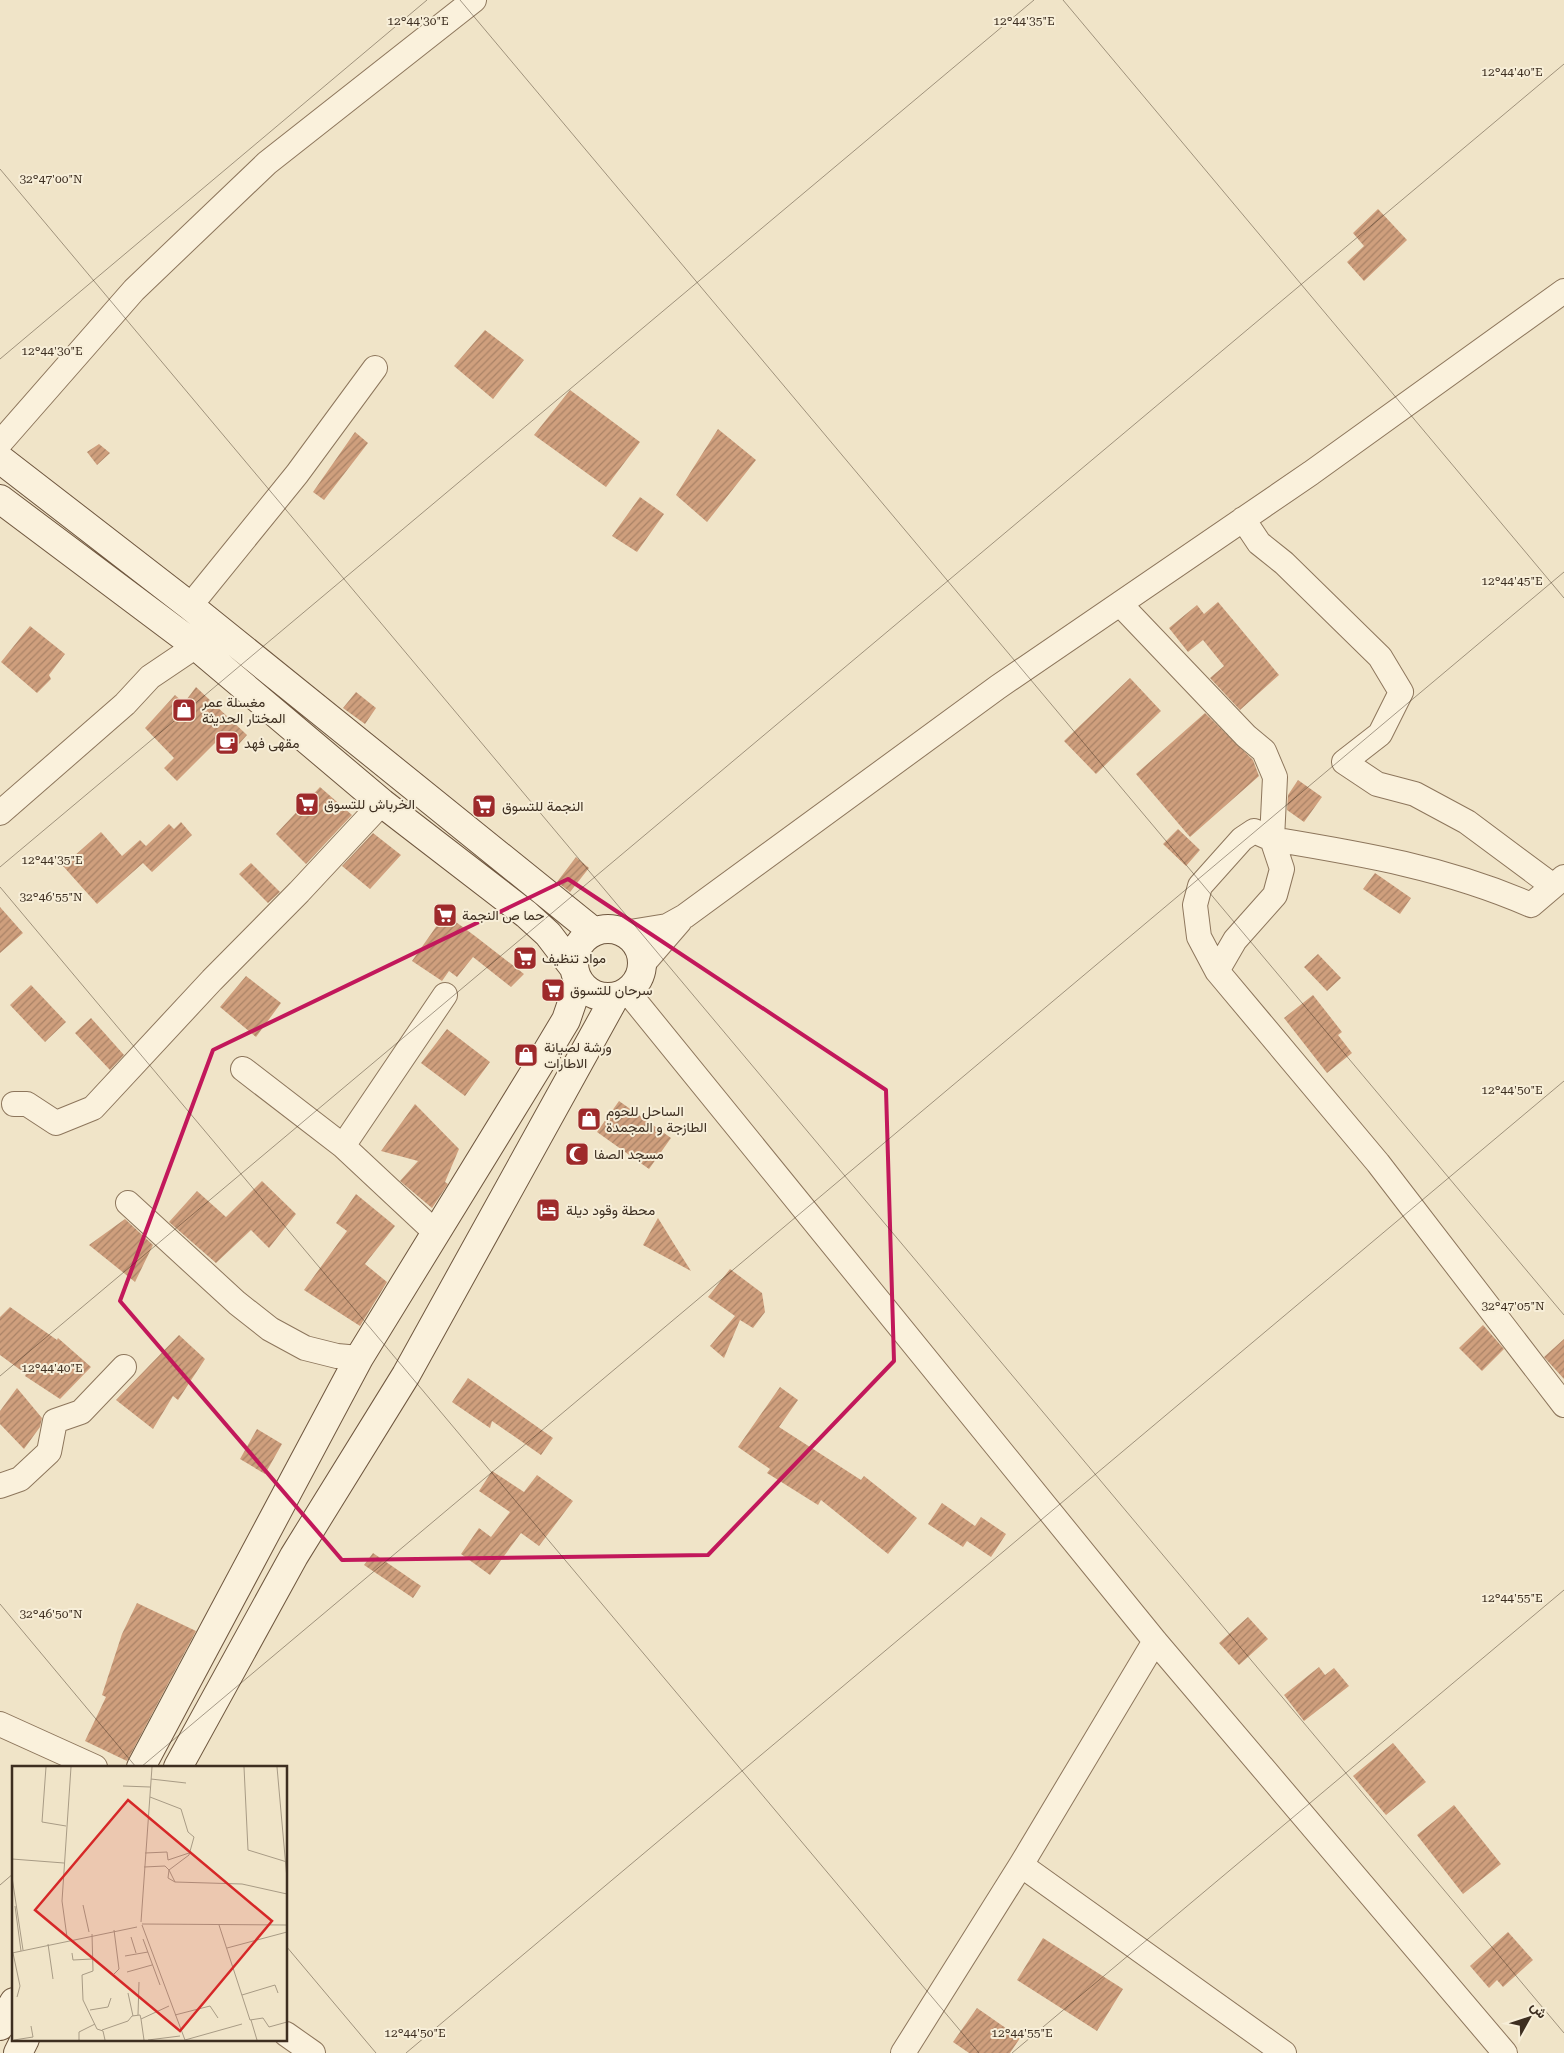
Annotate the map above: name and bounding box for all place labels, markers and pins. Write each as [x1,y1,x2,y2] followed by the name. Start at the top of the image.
[201,694,285,727] place label: مغسلة عمر المختار الحديثة
[171,697,197,723] shop icon: مغسلة عمر المختار الحديثة
[214,730,240,756] cafe icon: مقهى فهد
[244,735,299,752] place label: مقهى فهد
[294,791,320,817] supermarket icon: الخرباش للتسوق
[471,793,497,819] supermarket icon: النجمة للتسوق
[324,796,415,813] place label: الخرباش للتسوق
[502,798,584,815] place label: النجمة للتسوق
[432,902,458,928] supermarket icon: حما ص النجمة
[462,907,544,924] place label: حما ص النجمة
[512,945,538,971] supermarket icon: مواد تنظيف
[542,950,606,967] place label: مواد تنظيف
[540,977,566,1003] supermarket icon: سرحان للتسوق
[570,982,653,999] place label: سرحان للتسوق
[544,1039,612,1072] place label: ورشة لصيانة الاطارات
[513,1042,539,1068] shop icon: ورشة لصيانة الاطارات
[606,1103,707,1136] place label: الساحل للحوم الطازجة و المجمدة
[576,1106,602,1132] shop icon: الساحل للحوم الطازجة و المجمدة
[564,1141,590,1167] mosque icon: مسجد الصفا
[594,1146,664,1163] place label: مسجد الصفا
[535,1197,561,1223] hotel icon: محطة وقود ديلة
[566,1202,655,1219] place label: محطة وقود ديلة

